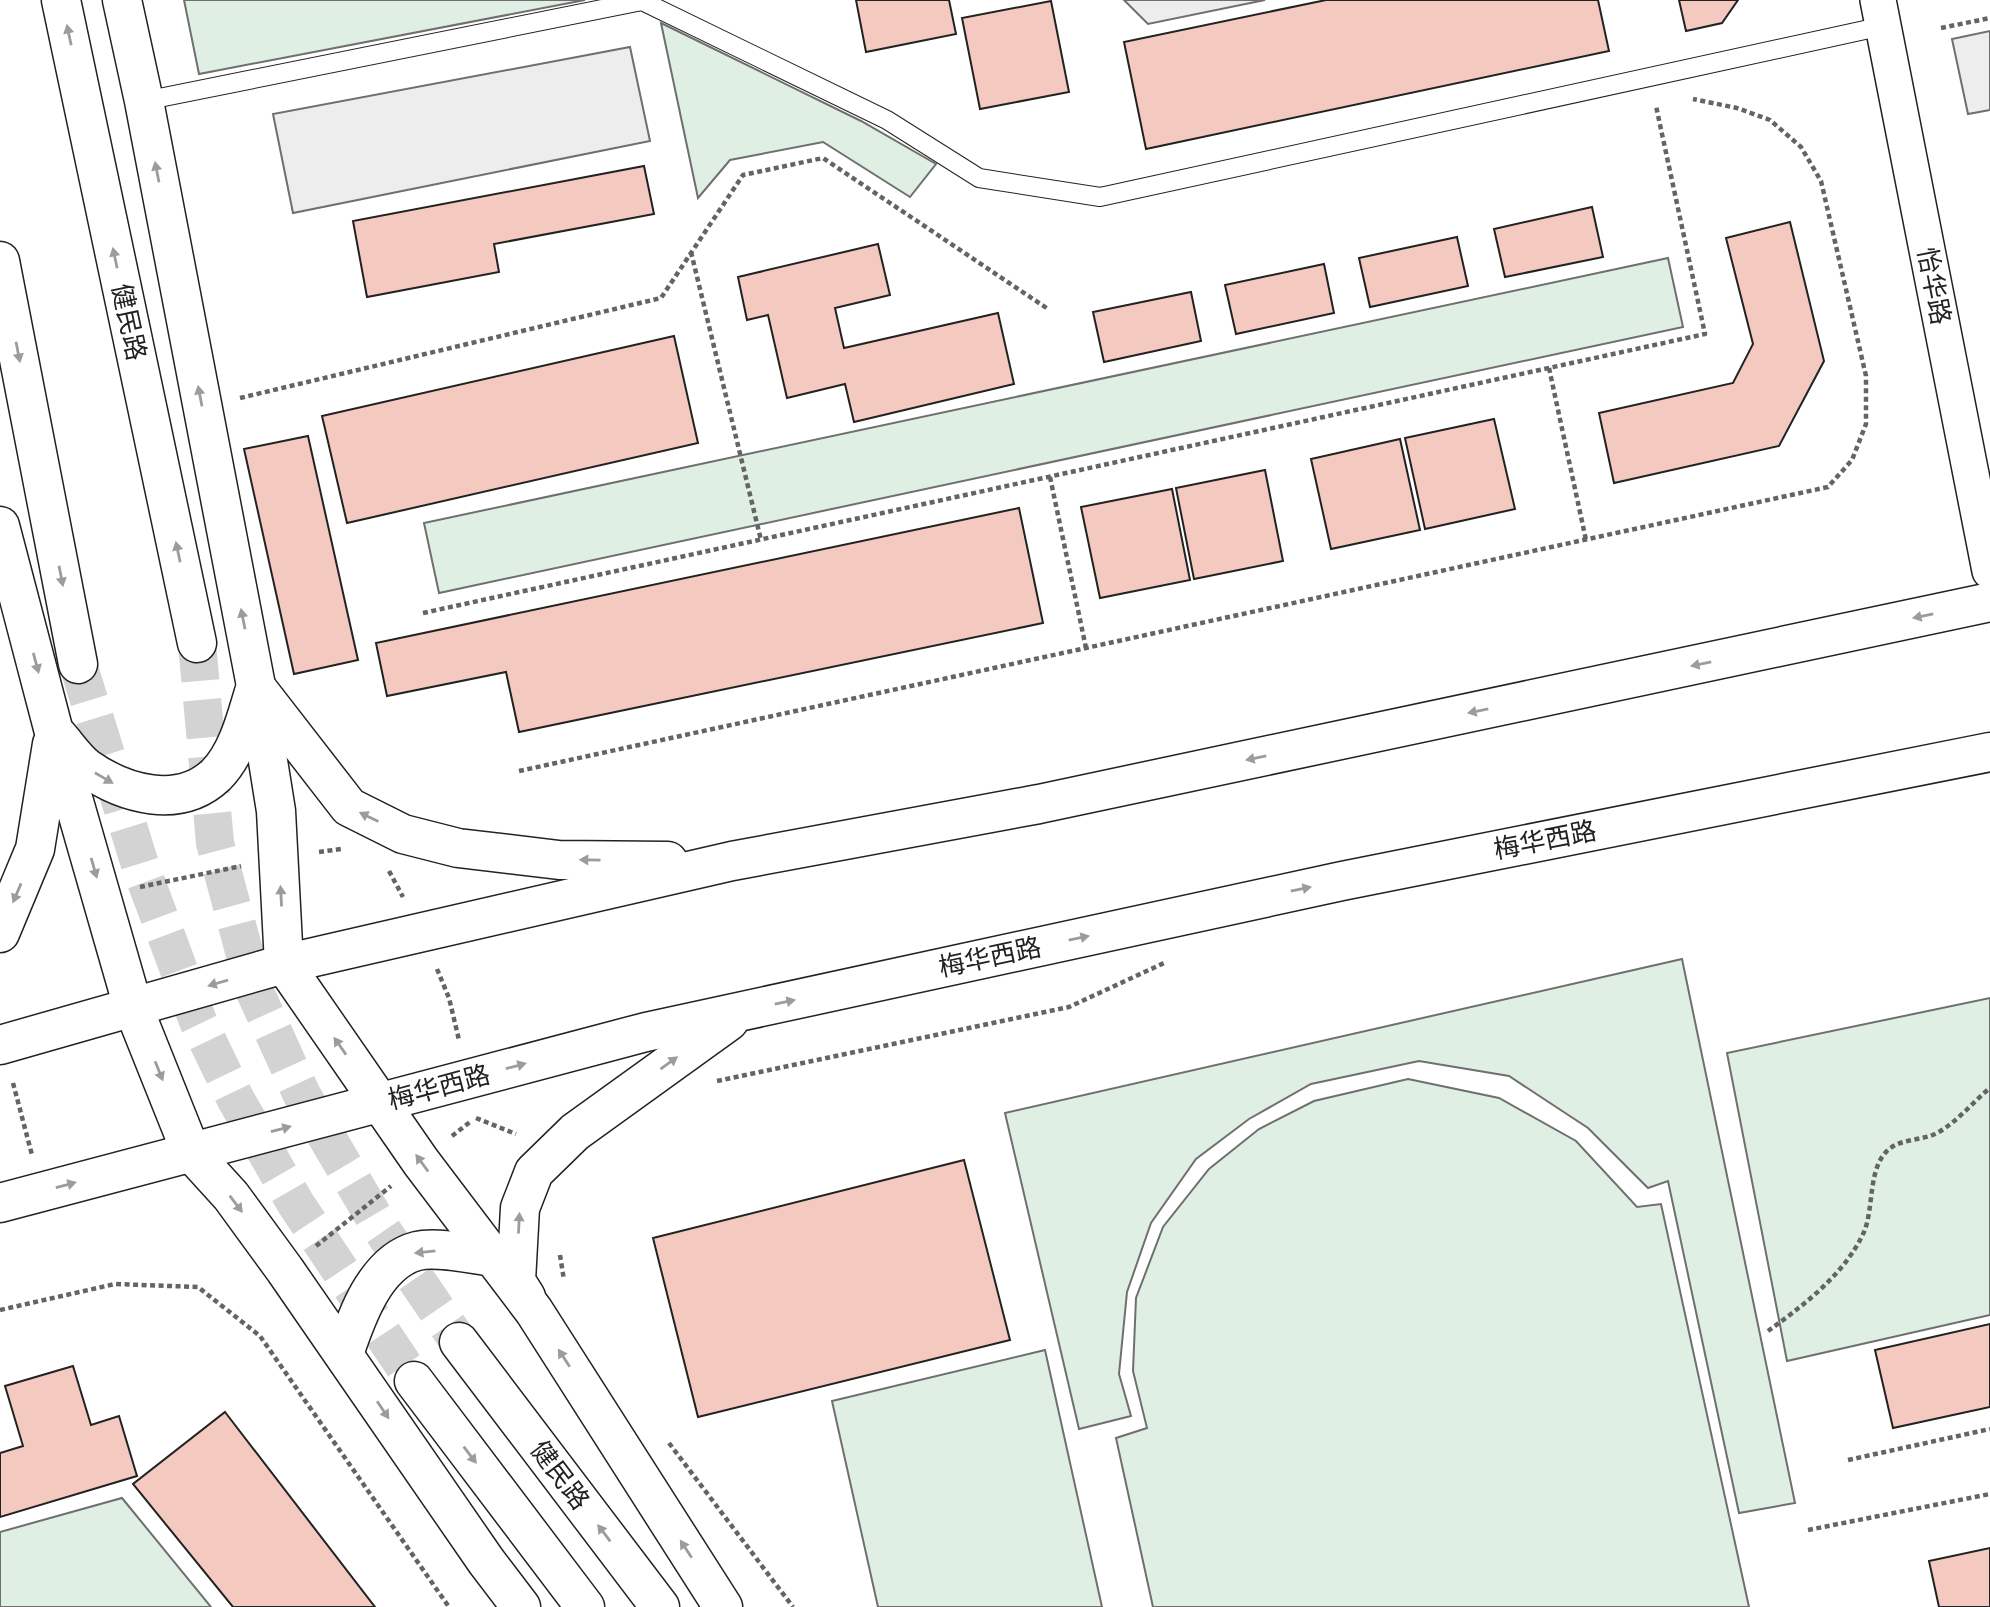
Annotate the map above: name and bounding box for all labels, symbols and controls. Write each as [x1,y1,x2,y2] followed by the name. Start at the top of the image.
[63,24,74,46] one-way arrow
[152,161,163,183] one-way arrow
[1910,244,1958,328] street label: 怡华路
[110,247,121,269] one-way arrow
[104,280,154,364] street label: 健民路
[12,341,23,363] one-way arrow
[194,385,205,407] one-way arrow
[172,541,183,563] one-way arrow
[55,565,66,587] one-way arrow
[237,608,248,630] one-way arrow
[1912,611,1934,622] one-way arrow
[31,652,42,674] one-way arrow
[1690,658,1712,669] one-way arrow
[1467,705,1489,716] one-way arrow
[1245,753,1267,764] one-way arrow
[94,772,114,784] one-way arrow
[359,812,379,823] one-way arrow
[1491,813,1599,867] street label: 梅华西路
[579,854,601,866] one-way arrow
[89,858,99,879] one-way arrow
[11,883,23,903] one-way arrow
[1290,884,1312,895] one-way arrow
[275,885,286,907] one-way arrow
[936,930,1044,984] street label: 梅华西路
[1068,932,1090,943] one-way arrow
[207,978,229,989] one-way arrow
[774,996,796,1007] one-way arrow
[334,1037,347,1056] one-way arrow
[660,1056,678,1071] one-way arrow
[384,1057,494,1117] street label: 梅华西路
[153,1060,164,1081] one-way arrow
[506,1061,527,1071] one-way arrow
[270,1123,292,1134] one-way arrow
[415,1154,429,1172] one-way arrow
[56,1180,77,1190] one-way arrow
[229,1195,243,1213] one-way arrow
[514,1212,525,1234] one-way arrow
[414,1247,436,1258] one-way arrow
[557,1348,570,1367] one-way arrow
[376,1401,390,1419] one-way arrow
[523,1434,597,1516] street label: 健民路
[463,1446,477,1465] one-way arrow
[597,1524,611,1542] one-way arrow
[680,1540,693,1559] one-way arrow

